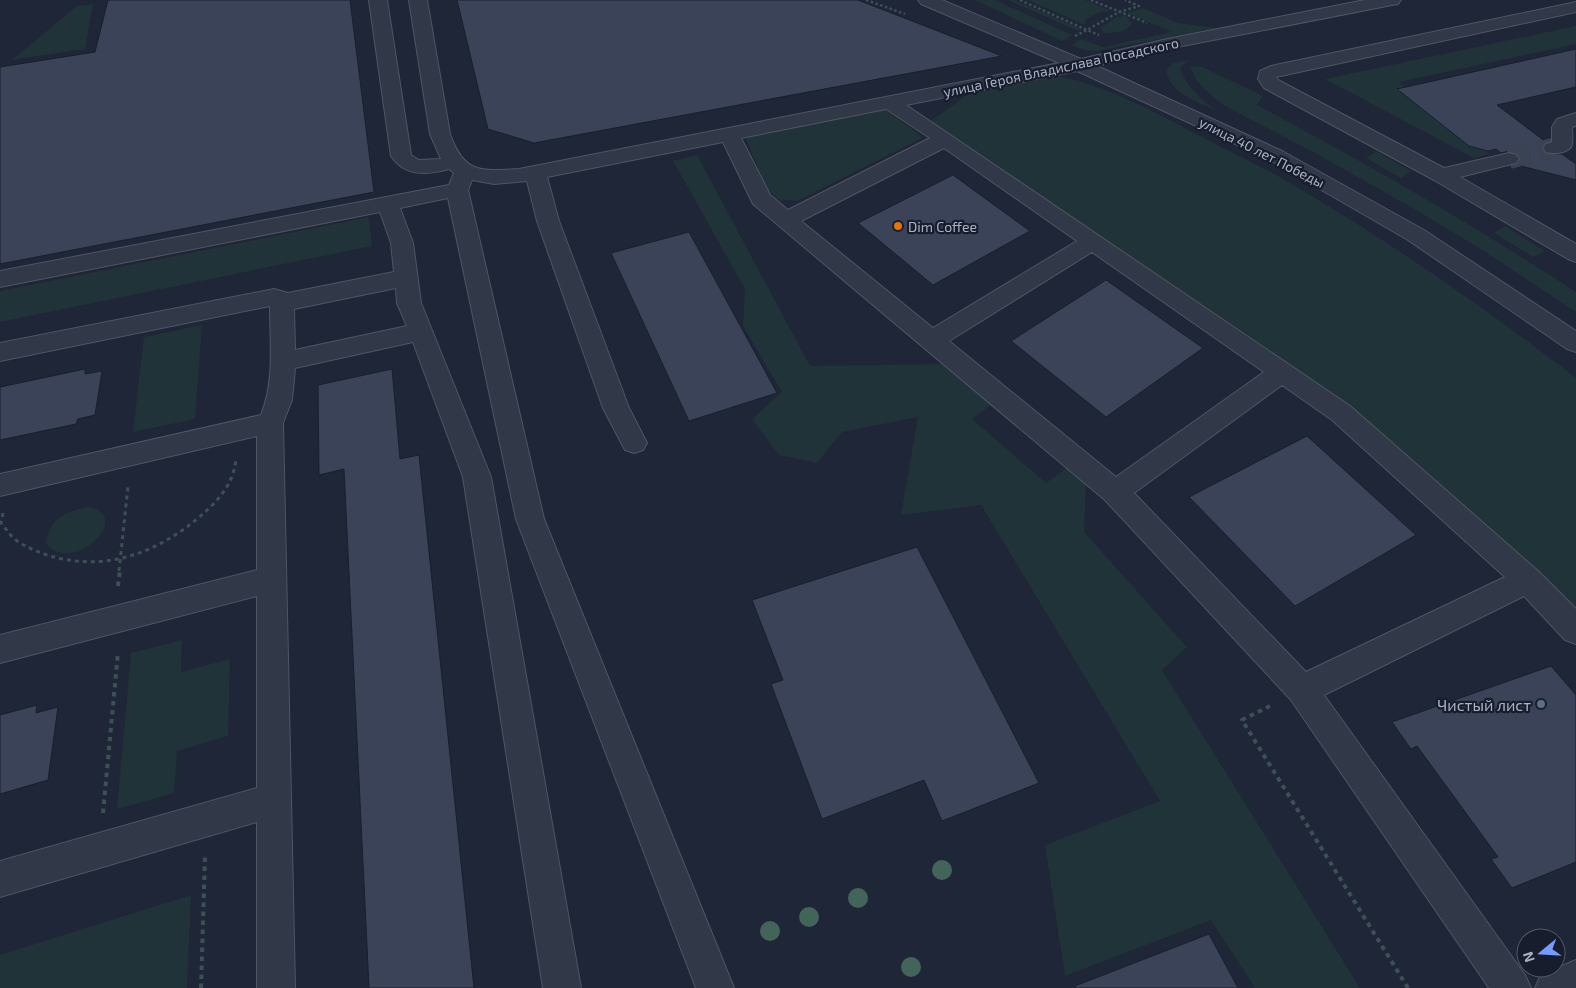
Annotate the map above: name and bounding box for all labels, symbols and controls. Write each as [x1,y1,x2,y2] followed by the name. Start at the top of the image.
[942,34,1180,100] street label: улица Героя Владислава Посадского
[1196,113,1328,191] street label: улица 40 лет Победы
[908,218,977,235] place label: Dim Coffee
[892,220,904,232] marker: Dim Coffee
[1437,695,1531,714] place label: Чистый лист
[1535,698,1547,710] marker: Чистый лист
[1516,928,1566,978] north arrow
[1519,950,1538,965] text: N

